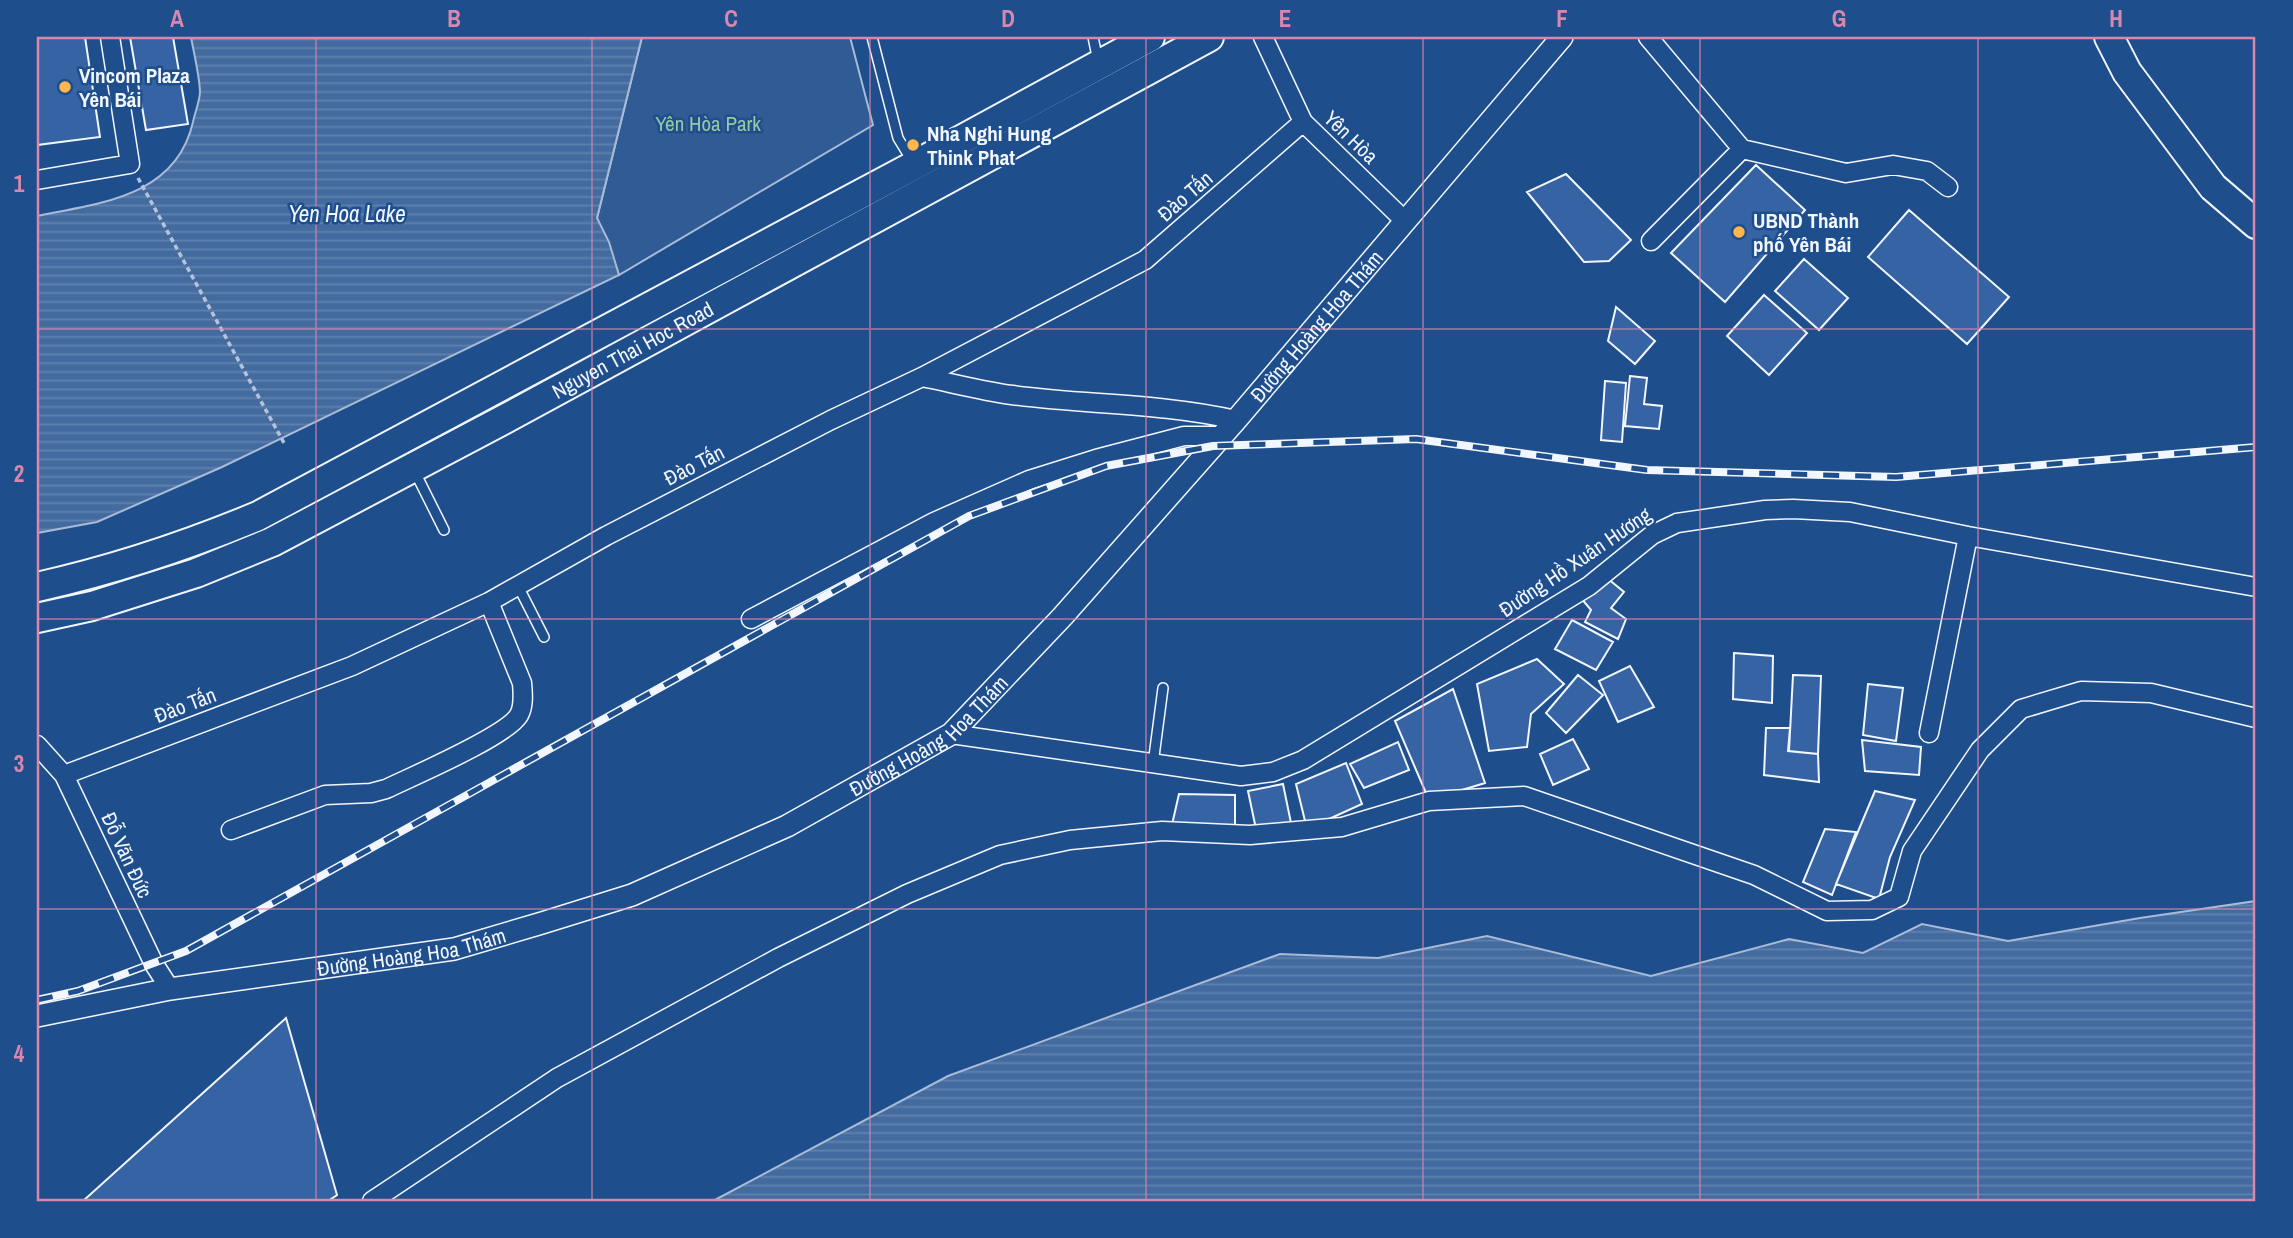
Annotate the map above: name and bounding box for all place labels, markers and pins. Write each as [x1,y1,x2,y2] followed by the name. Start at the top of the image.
[79,61,190,114] place label: Vincom Plaza Yên Bái
[57,79,73,95] marker: Vincom Plaza Yên Bái
[927,119,1052,172] place label: Nha Nghi Hung Think Phat
[905,137,921,153] marker: Nha Nghi Hung Think Phat
[1753,206,1859,259] place label: UBND Thành phố Yên Bái
[1731,224,1747,240] marker: UBND Thành phố Yên Bái

